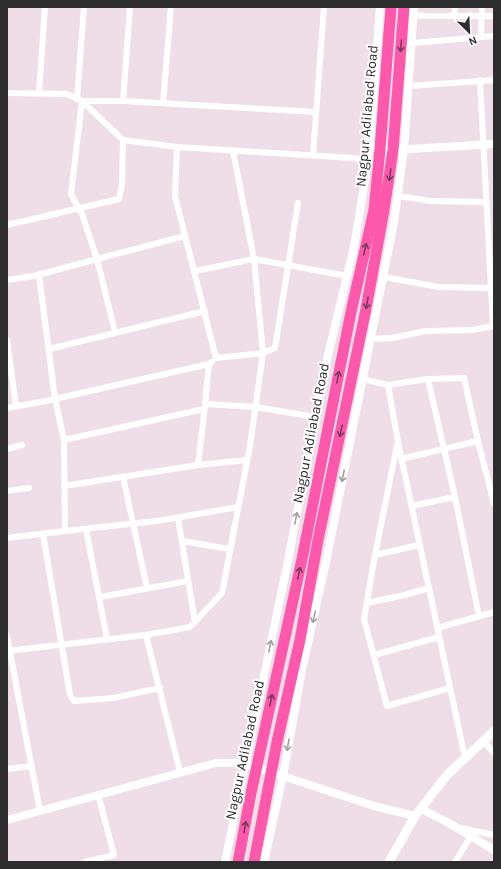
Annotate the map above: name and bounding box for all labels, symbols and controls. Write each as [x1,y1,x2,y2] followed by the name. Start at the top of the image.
[449,12,489,52] north arrow
[467,33,479,48] text: N
[397,39,404,52] one-way arrow
[352,44,382,188] street label: Nagpur Adilabad Road
[386,168,394,181] one-way arrow
[361,243,369,256] one-way arrow
[363,297,371,310] one-way arrow
[289,362,333,504] street label: Nagpur Adilabad Road
[334,370,342,383] one-way arrow
[336,424,344,437] one-way arrow
[338,470,346,483] one-way arrow
[293,512,301,525] one-way arrow
[295,567,303,580] one-way arrow
[309,611,317,624] one-way arrow
[267,640,275,653] one-way arrow
[222,679,268,821] street label: Nagpur Adilabad Road
[267,694,275,707] one-way arrow
[284,738,292,751] one-way arrow
[241,821,249,834] one-way arrow

